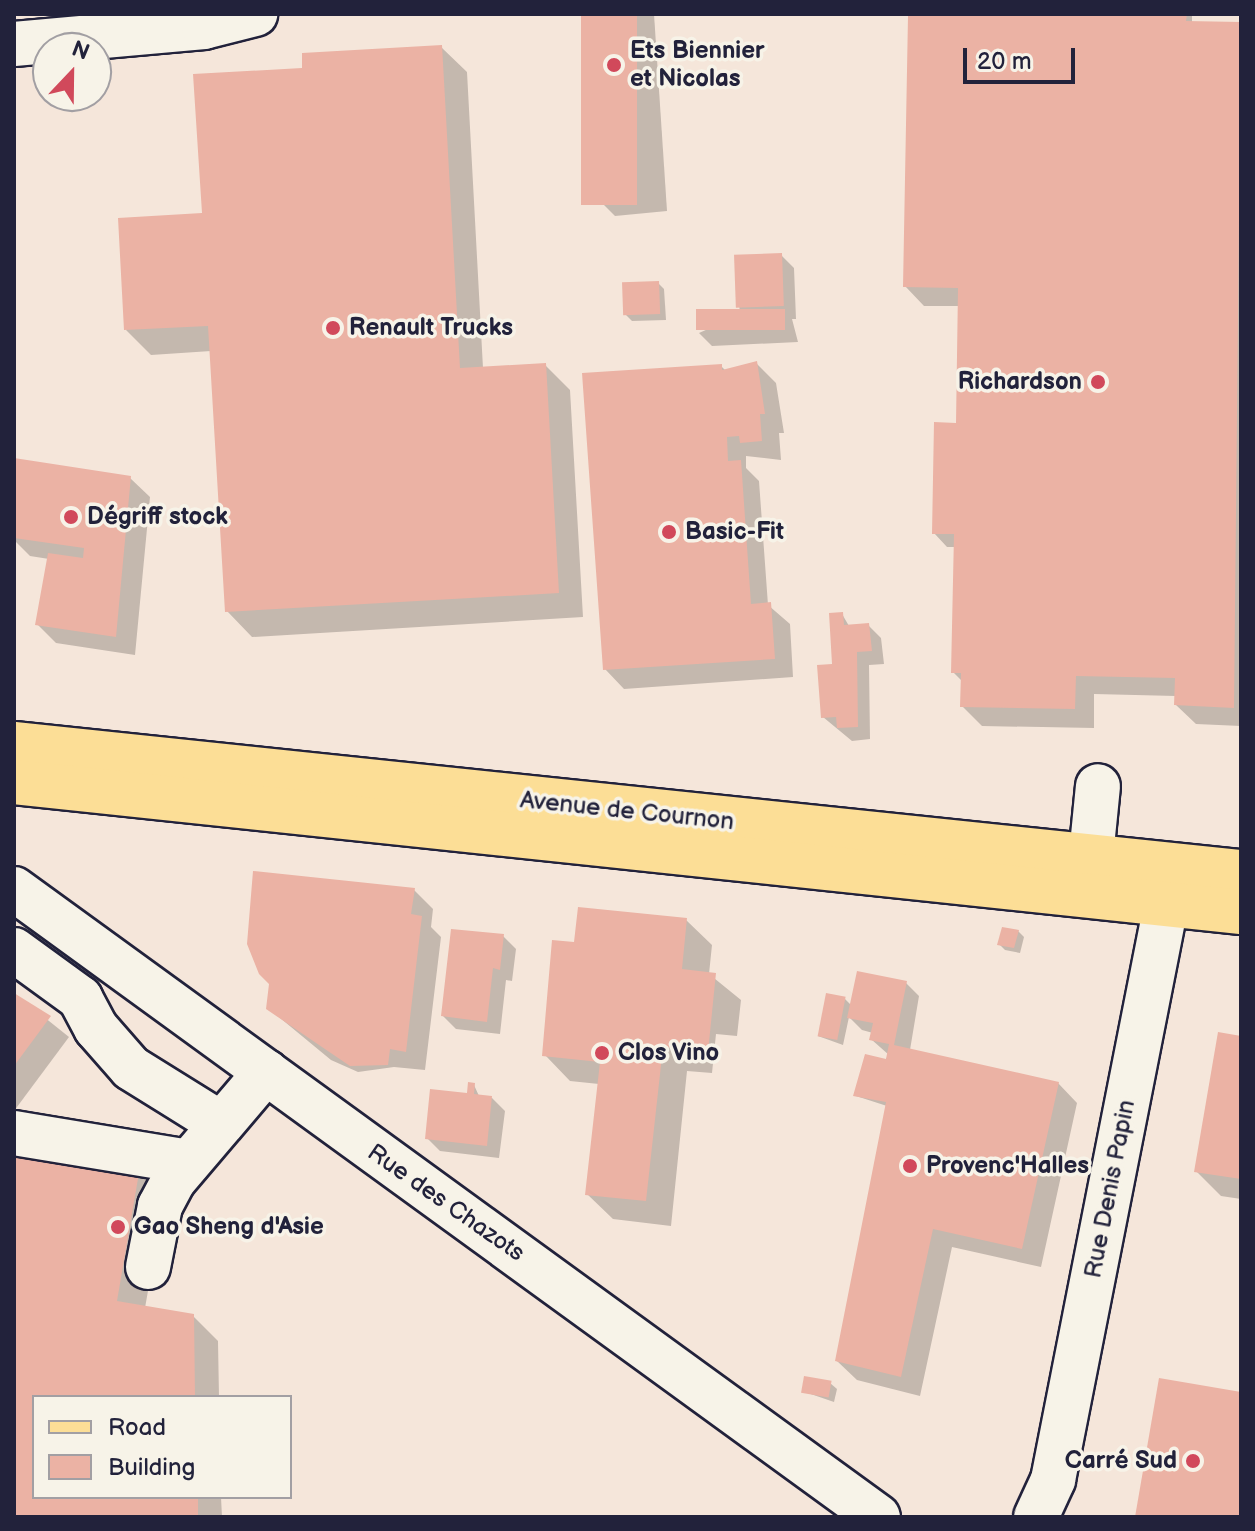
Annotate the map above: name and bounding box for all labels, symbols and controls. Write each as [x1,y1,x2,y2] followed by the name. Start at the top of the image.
[32,32,112,112] north arrow
[967,32,1079,82] scale bar
[68,36,93,67] text: N
[630,37,765,93] place label: Ets Biennier et Nicolas
[977,47,1032,76] text: 20 m
[605,56,623,74] marker: Ets Biennier et Nicolas
[349,314,513,342] place label: Renault Trucks
[324,319,342,337] marker: Renault Trucks
[958,368,1082,396] place label: Richardson
[1089,373,1107,391] marker: Richardson
[87,503,228,531] place label: Dégriff stock
[62,508,80,526] marker: Dégriff stock
[685,518,784,546] place label: Basic-Fit
[660,523,678,541] marker: Basic-Fit
[519,785,735,837] street label: Avenue de Cournon
[618,1039,721,1067] place label: Clos Vino
[593,1044,611,1062] marker: Clos Vino
[1079,1097,1141,1281] street label: Rue Denis Papin
[362,1138,530,1268] street label: Rue des Chazots
[926,1152,1089,1180] place label: Provenc'Halles
[901,1157,919,1175] marker: Provenc'Halles
[134,1213,324,1241] place label: Gao Sheng d'Asie
[109,1218,127,1236] marker: Gao Sheng d'Asie
[32,1395,292,1499] legend
[108,1413,166,1442] text: Road
[1065,1447,1177,1475] place label: Carré Sud
[1184,1452,1202,1470] marker: Carré Sud
[108,1453,195,1482] text: Building

